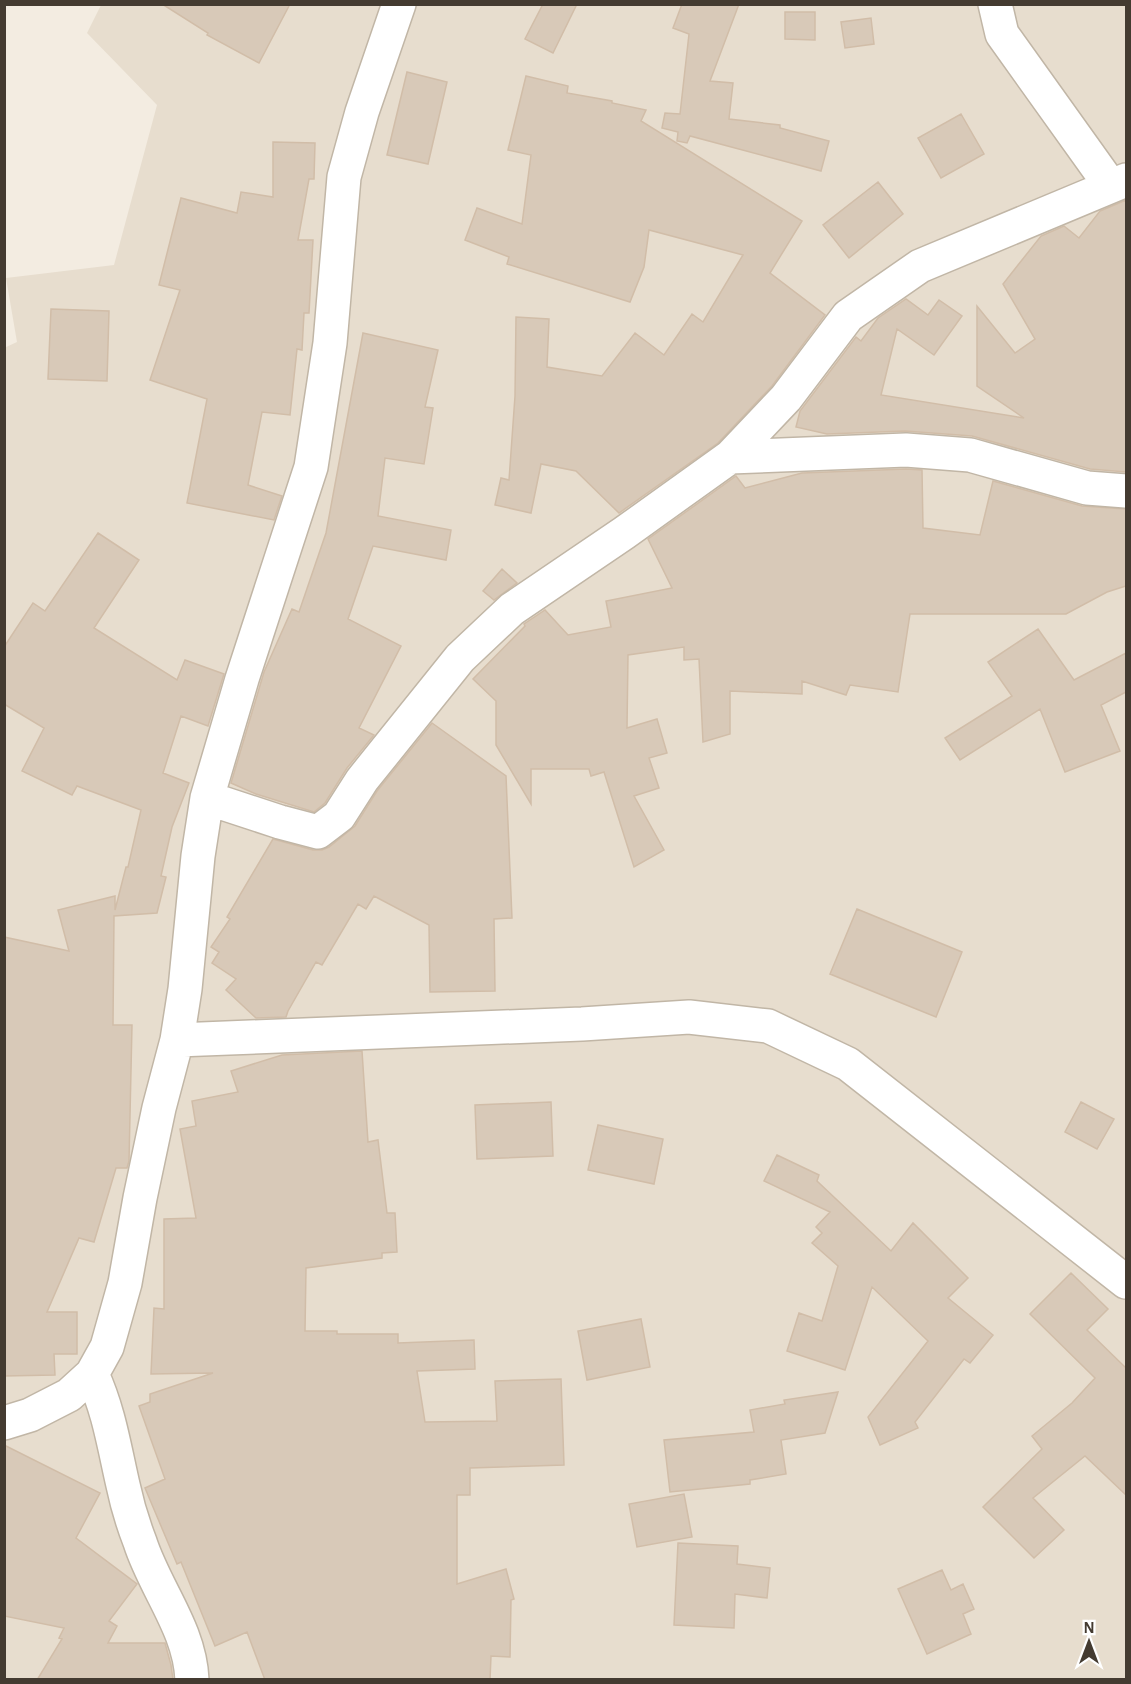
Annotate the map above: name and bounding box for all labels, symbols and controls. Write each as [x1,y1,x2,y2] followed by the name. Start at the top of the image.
[1059,1612,1119,1672] north arrow
[1083,1620,1095,1636] text: N

